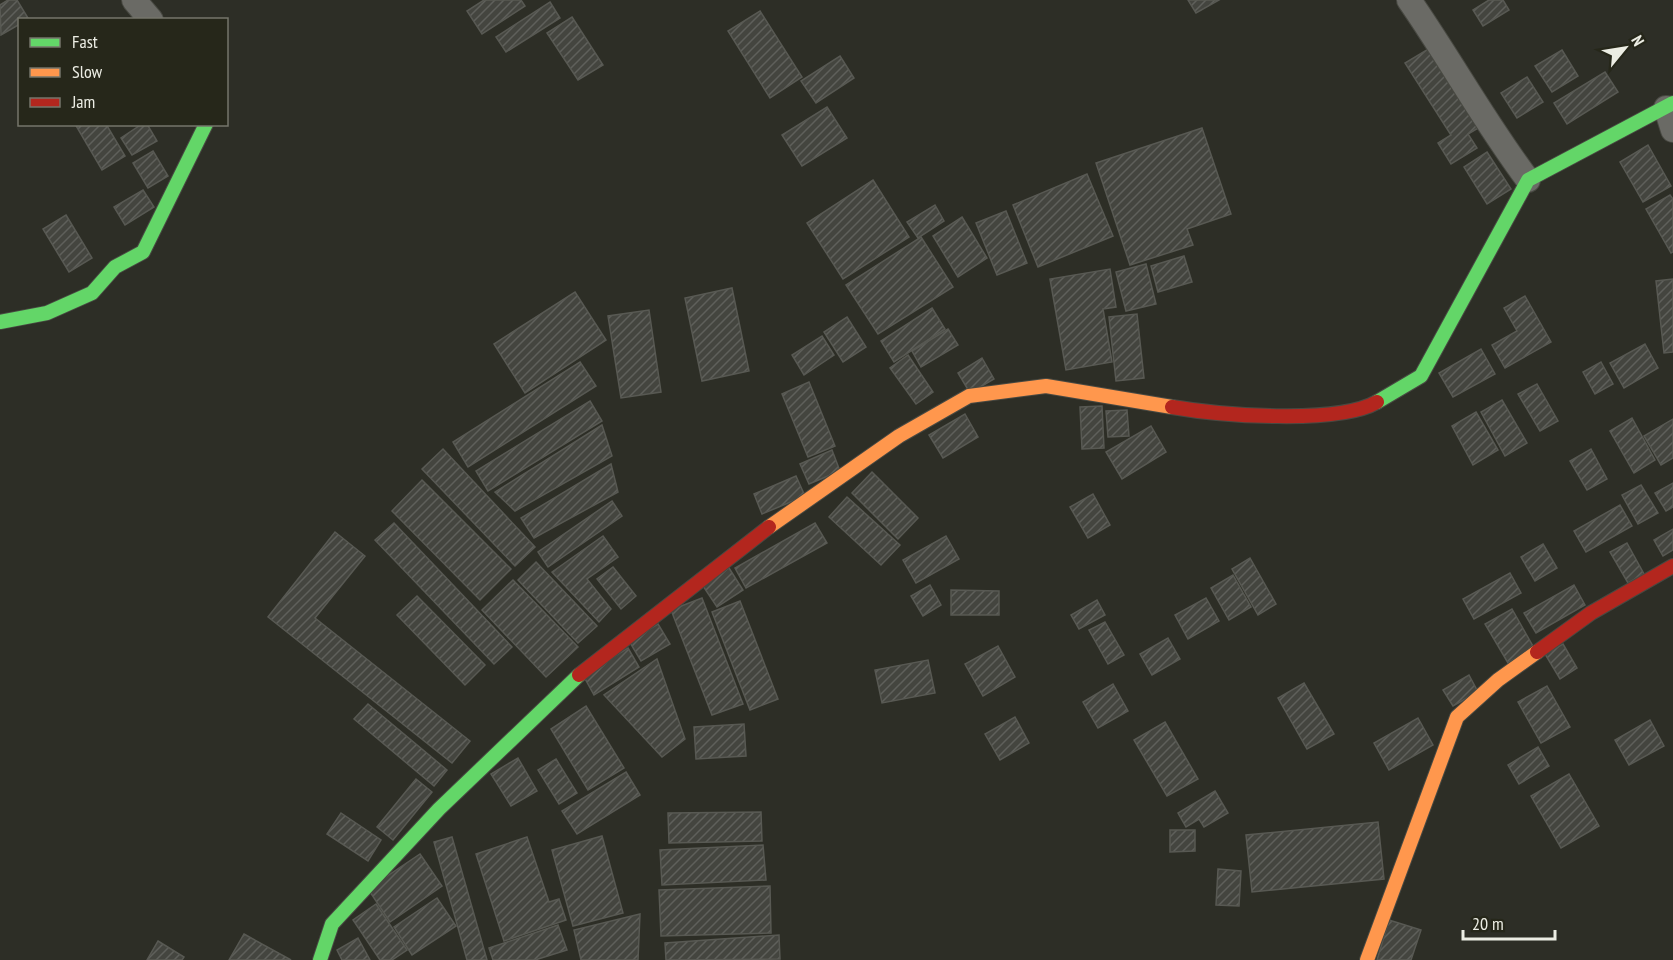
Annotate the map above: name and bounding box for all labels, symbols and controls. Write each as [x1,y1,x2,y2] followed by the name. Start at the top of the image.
[18,18,228,126] legend
[1595,18,1655,78] north arrow
[72,30,98,53] text: Fast
[1627,32,1649,49] text: N
[72,60,103,83] text: Slow
[71,90,95,113] text: Jam
[1463,903,1554,941] scale bar
[1472,912,1504,935] text: 20 m

